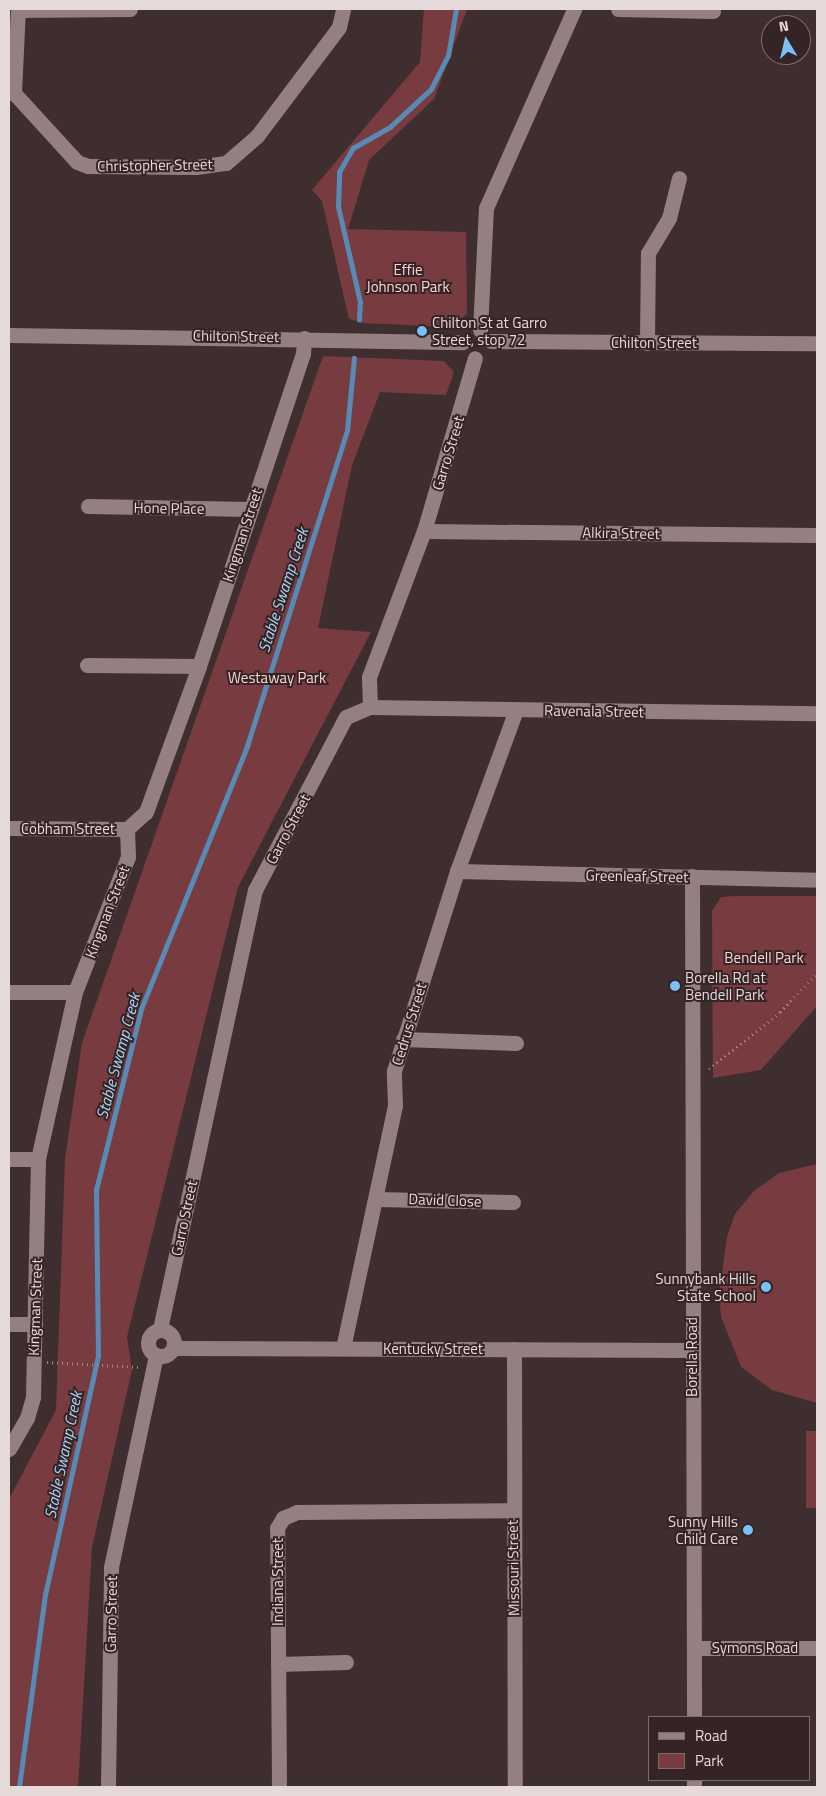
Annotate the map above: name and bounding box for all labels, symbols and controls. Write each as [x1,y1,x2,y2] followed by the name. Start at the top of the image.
[761,15,811,65] north arrow
[777,15,790,37] text: N
[97,155,213,175] street label: Christopher Street
[366,260,450,295] park label: Effie Johnson Park
[432,313,547,348] place label: Chilton St at Garro Street, stop 72
[416,325,428,337] marker: Chilton St at Garro Street, stop 72
[193,326,279,346] street label: Chilton Street
[611,334,697,352] street label: Chilton Street
[428,414,468,492] street label: Garro Street
[218,486,266,584] street label: Kingman Street
[133,498,205,518] street label: Hone Place
[582,523,660,543] street label: Alkira Street
[254,525,312,655] water label: Stable Swamp Creek
[228,669,326,687] park label: Westaway Park
[544,701,644,721] street label: Ravenala Street
[262,791,314,867] street label: Garro Street
[21,820,115,838] street label: Cobham Street
[81,863,133,961] street label: Kingman Street
[585,866,689,886] street label: Greenleaf Street
[724,949,804,967] park label: Bendell Park
[685,968,766,1003] place label: Borella Rd at Bendell Park
[388,980,430,1068] street label: Cedrus Street
[669,980,681,992] marker: Borella Rd at Bendell Park
[92,991,144,1121] water label: Stable Swamp Creek
[167,1179,201,1257] street label: Garro Street
[408,1190,482,1210] street label: David Close
[24,1258,46,1356] street label: Kingman Street
[655,1269,756,1304] place label: Sunnybank Hills State School
[760,1281,772,1293] marker: Sunnybank Hills State School
[683,1317,701,1397] street label: Borella Road
[383,1340,483,1358] street label: Kentucky Street
[40,1390,86,1520] water label: Stable Swamp Creek
[668,1512,738,1547] place label: Sunny Hills Child Care
[503,1520,523,1616] street label: Missouri Street
[742,1524,754,1536] marker: Sunny Hills Child Care
[269,1538,287,1626] street label: Indiana Street
[101,1575,121,1653] street label: Garro Street
[712,1639,798,1657] street label: Symons Road
[648,1716,811,1781] legend
[695,1724,727,1747] text: Road
[695,1749,724,1772] text: Park

